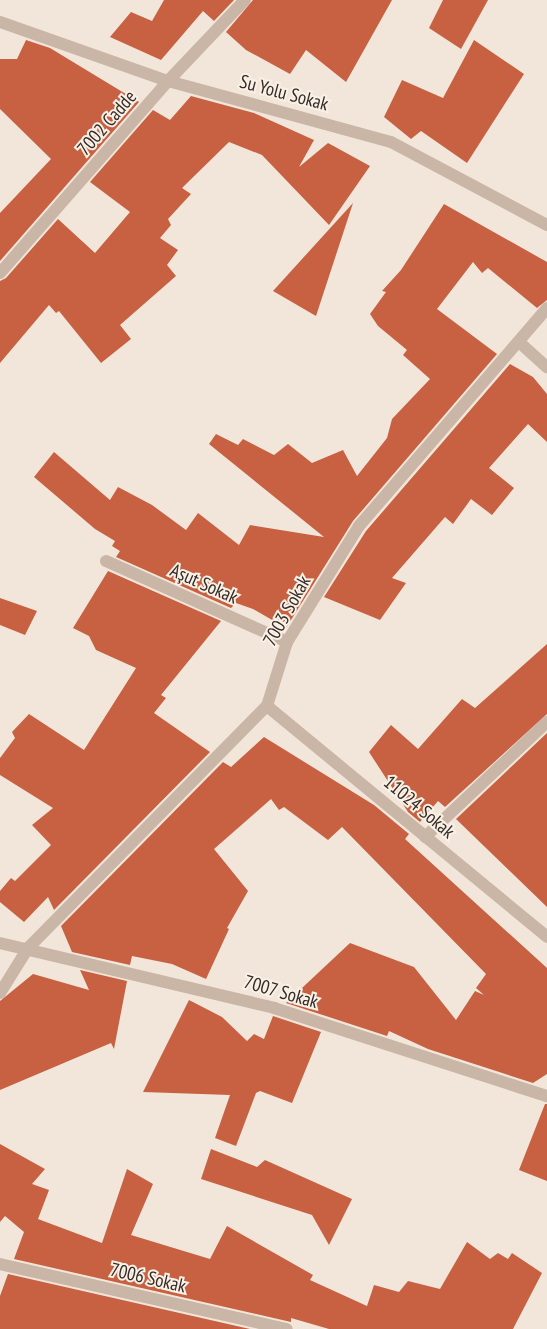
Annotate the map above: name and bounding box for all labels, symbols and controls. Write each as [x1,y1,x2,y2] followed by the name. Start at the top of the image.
[237,70,331,116] street label: Su Yolu Sokak
[73,86,141,160] street label: 7002 Cadde
[167,559,241,609] street label: Aşut Sokak
[258,572,316,650] street label: 7003 Sokak
[379,771,459,843] street label: 11024 Sokak
[241,970,321,1014] street label: 7007 Sokak
[108,1258,188,1298] street label: 7006 Sokak

